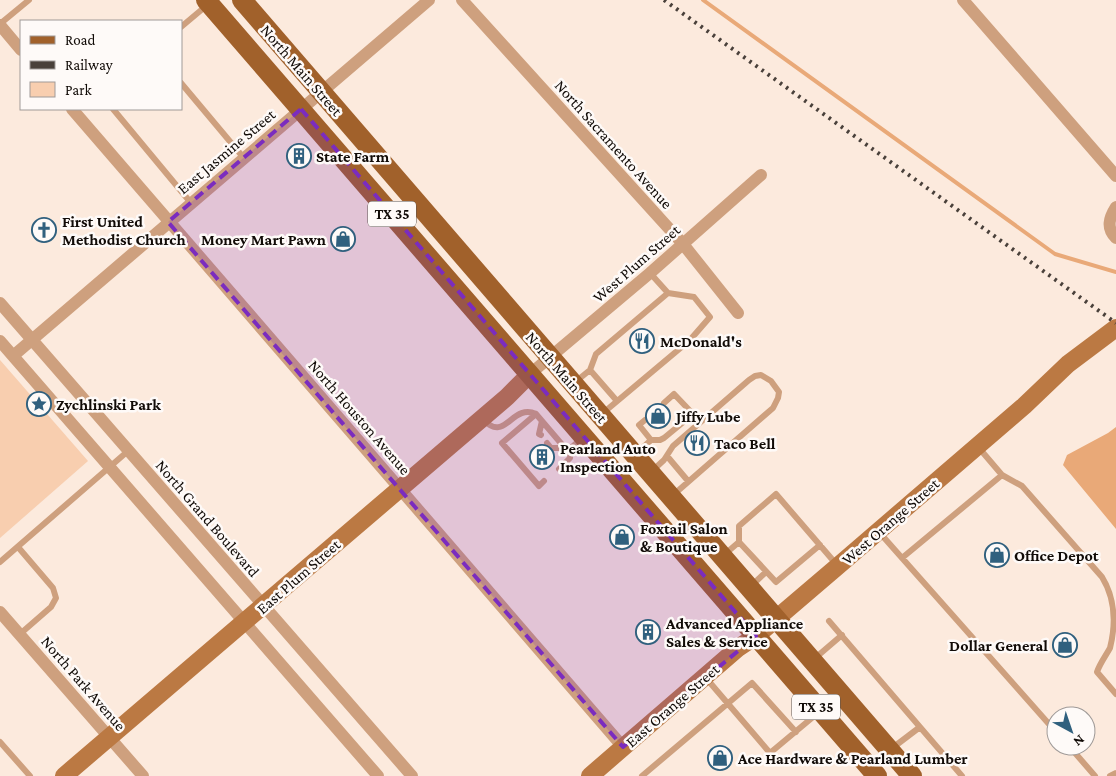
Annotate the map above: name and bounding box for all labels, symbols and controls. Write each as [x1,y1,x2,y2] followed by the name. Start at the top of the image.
[20,20,182,110] legend
[258,21,346,120] street label: North Main Street
[65,32,96,48] text: Road
[65,57,113,74] text: Railway
[551,77,676,212] street label: North Sacramento Avenue
[65,82,92,98] text: Park
[174,105,280,198] street label: East Jasmine Street
[286,143,312,169] building icon: State Farm
[316,148,390,165] place label: State Farm
[368,202,416,226] road number: TX 35
[62,213,186,248] place label: First United Methodist Church
[31,217,57,243] church icon: First United Methodist Church
[589,221,684,306] street label: West Plum Street
[330,226,356,252] shop icon: Money Mart Pawn
[201,231,326,248] place label: Money Mart Pawn
[523,328,611,427] street label: North Main Street
[629,328,655,354] restaurant icon: McDonald's
[660,333,742,350] place label: McDonald's
[305,357,414,478] street label: North Houston Avenue
[26,391,52,417] place icon: Zychlinski Park
[56,396,161,413] place label: Zychlinski Park
[645,403,671,429] shop icon: Jiffy Lube
[674,408,741,425] place label: Jiffy Lube
[684,430,710,456] restaurant icon: Taco Bell
[714,435,776,452] place label: Taco Bell
[560,440,656,475] place label: Pearland Auto Inspection
[529,444,555,470] building icon: Pearland Auto Inspection
[152,457,263,580] street label: North Grand Boulevard
[838,474,943,569] street label: West Orange Street
[640,520,728,555] place label: Foxtail Salon & Boutique
[609,524,635,550] shop icon: Foxtail Salon & Boutique
[253,535,344,617] street label: East Plum Street
[984,542,1010,568] shop icon: Office Depot
[1014,547,1099,564] place label: Office Depot
[665,615,804,650] place label: Advanced Appliance Sales & Service
[635,619,661,645] building icon: Advanced Appliance Sales & Service
[1052,632,1078,658] shop icon: Dollar General
[38,633,129,734] street label: North Park Avenue
[949,637,1048,654] place label: Dollar General
[622,660,724,751] street label: East Orange Street
[792,694,840,720] road number: TX 35
[1046,706,1096,756] north arrow
[1070,732,1088,750] text: N
[707,745,733,771] shop icon: Ace Hardware & Pearland Lumber
[737,750,968,767] place label: Ace Hardware & Pearland Lumber

